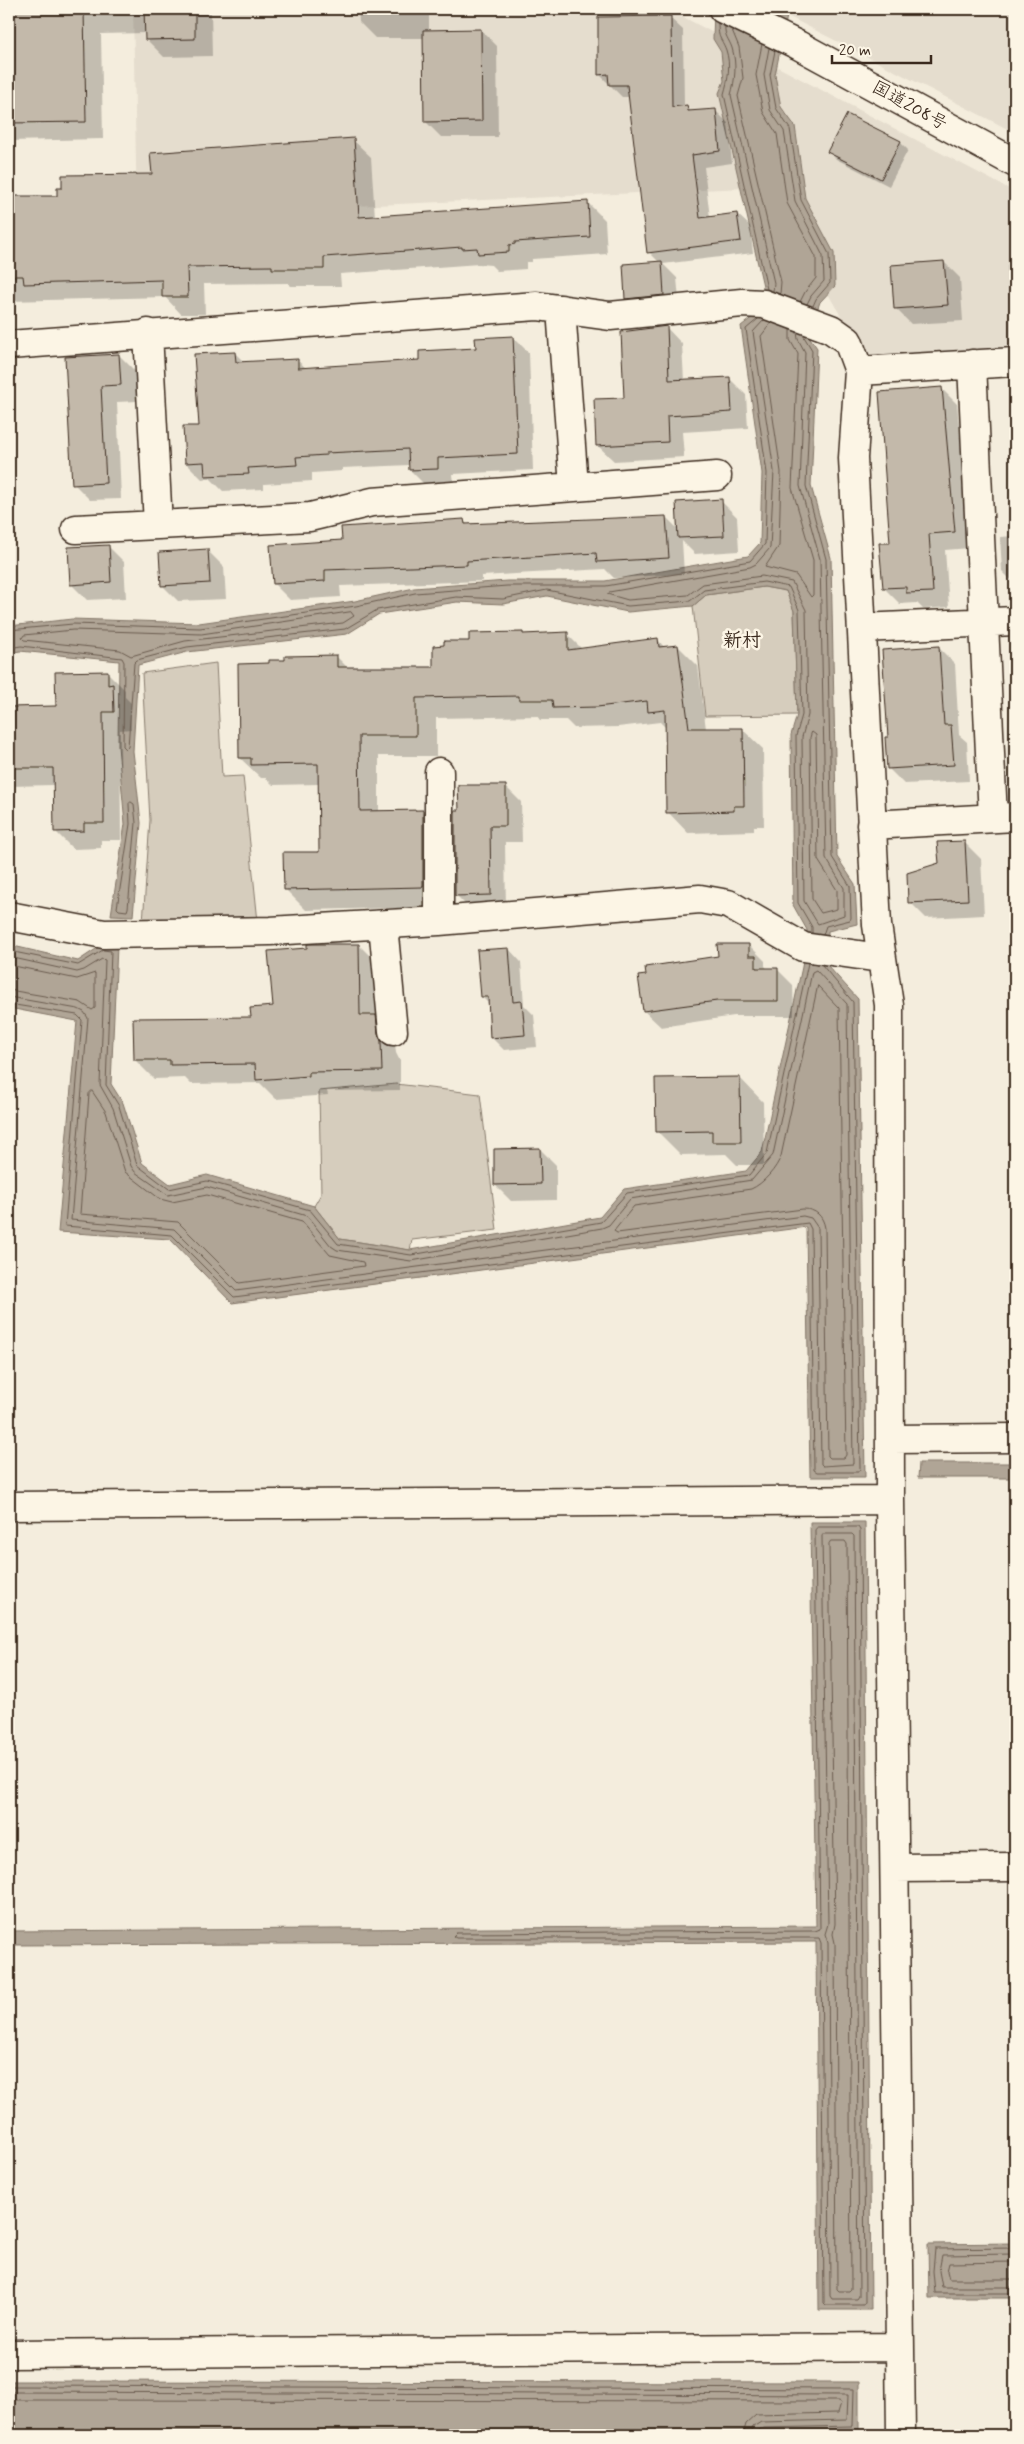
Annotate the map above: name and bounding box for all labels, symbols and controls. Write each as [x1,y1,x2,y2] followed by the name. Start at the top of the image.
[832,32,930,64] scale bar
[839,41,871,61] text: 20 m
[867,75,952,136] street label: 国道208号
[723,628,761,653] district label: 新村

